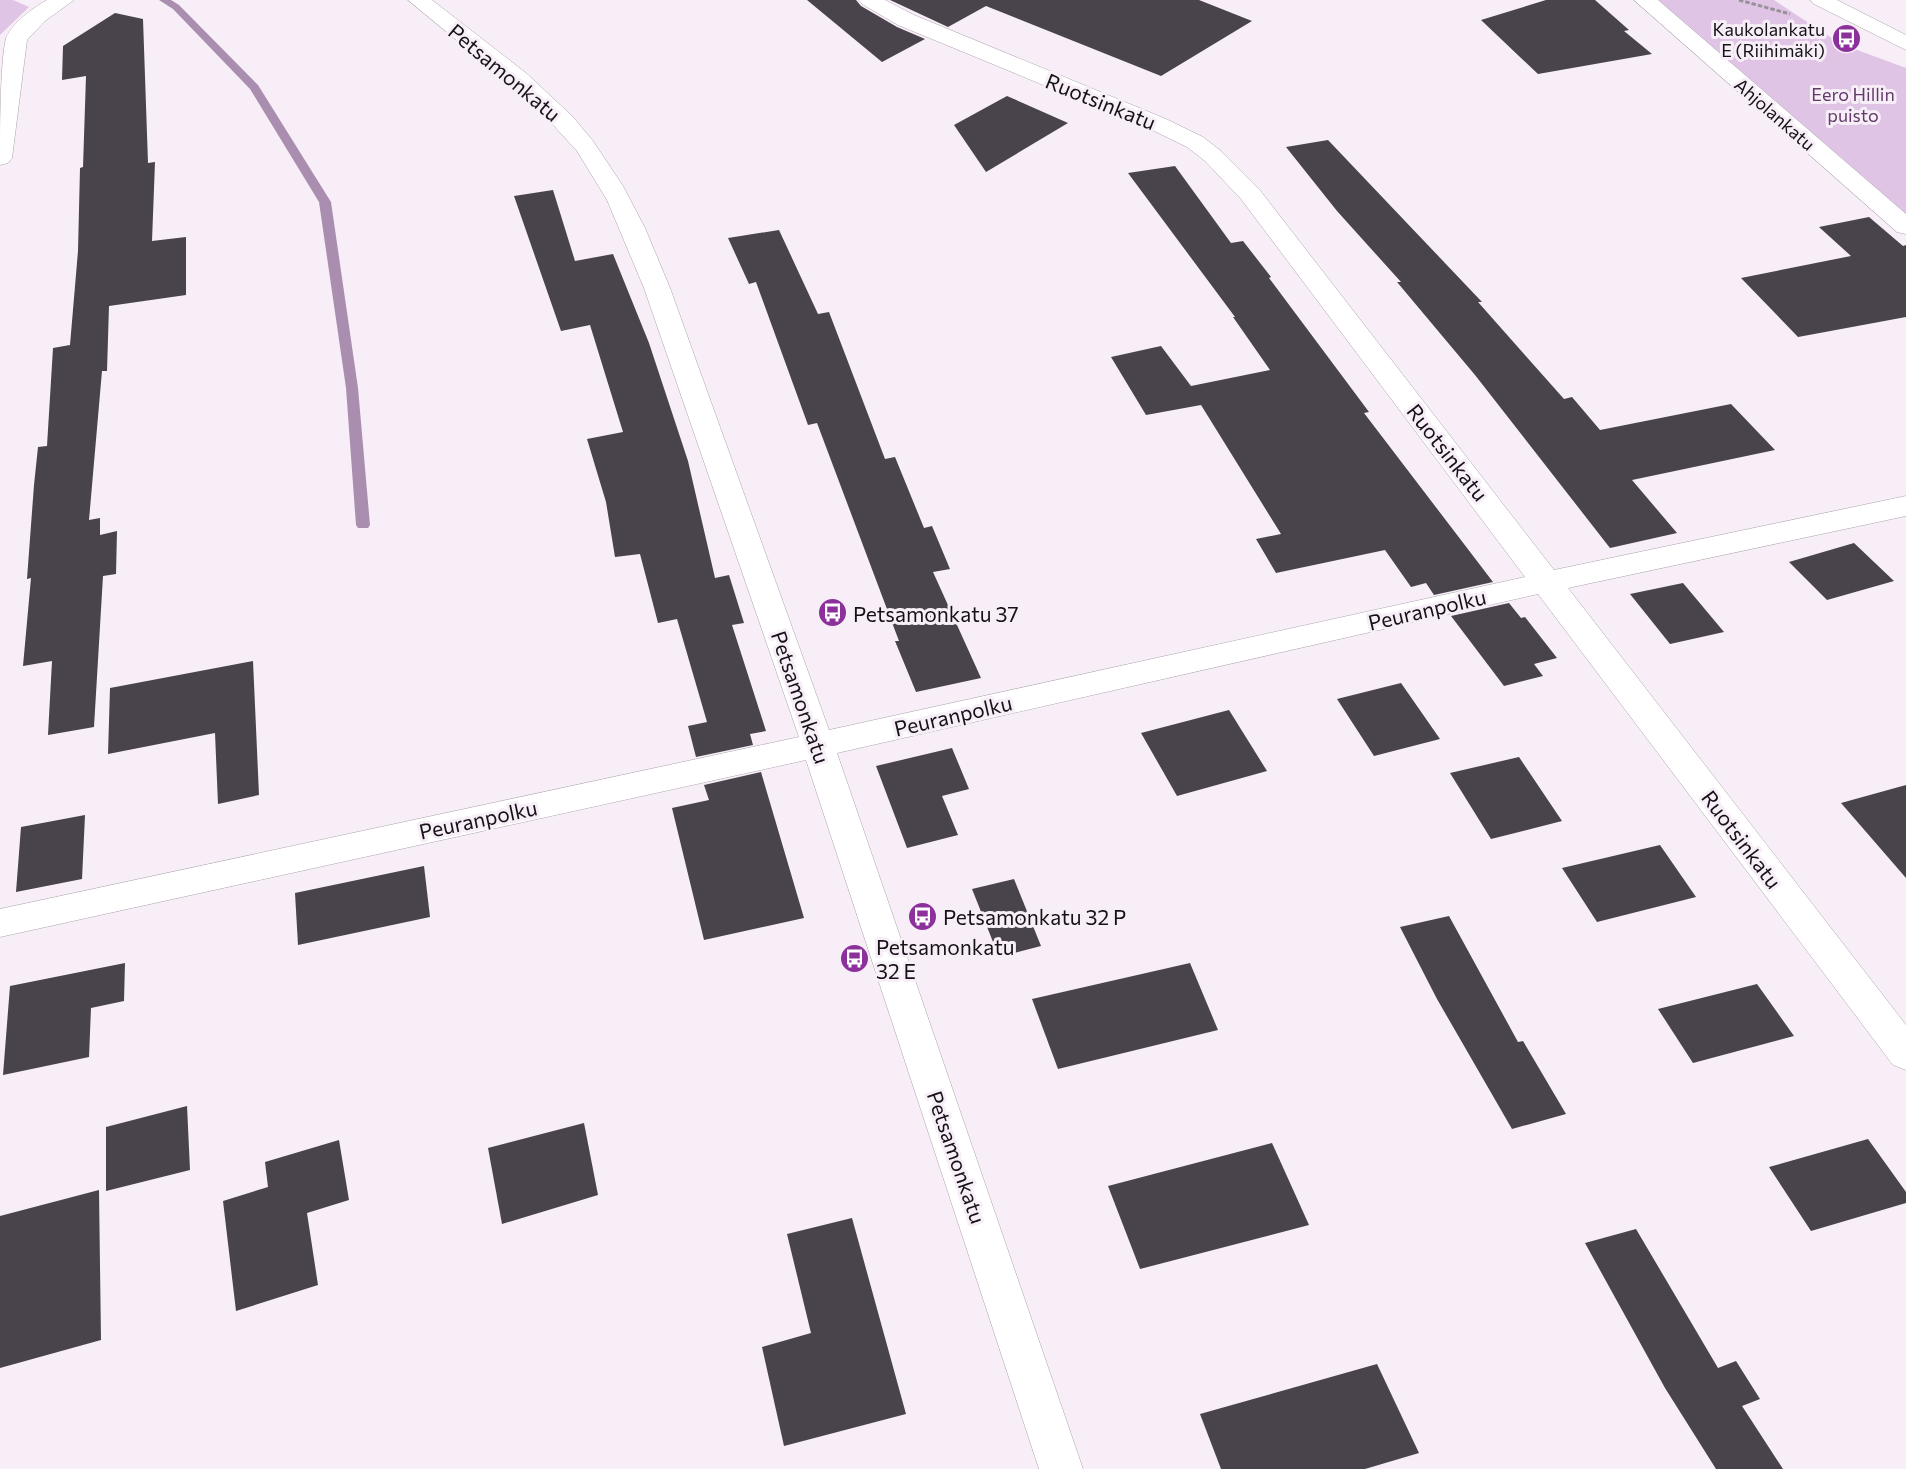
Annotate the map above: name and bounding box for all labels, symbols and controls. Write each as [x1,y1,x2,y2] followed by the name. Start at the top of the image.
[444,18,566,126] street label: Petsamonkatu
[1712,18,1825,61] place label: Kaukolankatu E (Riihimäki)
[1830,23,1862,55] bus stop icon: Kaukolankatu E (Riihimäki)
[1042,68,1160,134] street label: Ruotsinkatu
[1730,73,1820,155] street label: Ahjolankatu
[1811,83,1895,126] park label: Eero Hillin puisto
[1402,398,1494,506] street label: Ruotsinkatu
[1366,583,1488,635] street label: Peuranpolku
[816,597,848,629] bus stop icon: Petsamonkatu 37
[853,601,1019,626] place label: Petsamonkatu 37
[767,627,835,767] street label: Petsamonkatu
[892,689,1014,741] street label: Peuranpolku
[1697,785,1787,893] street label: Ruotsinkatu
[417,794,539,844] street label: Peuranpolku
[906,900,938,932] bus stop icon: Petsamonkatu 32 P
[943,904,1126,929] place label: Petsamonkatu 32 P
[876,934,1015,983] place label: Petsamonkatu 32 E
[839,942,871,974] bus stop icon: Petsamonkatu 32 E
[923,1087,991,1227] street label: Petsamonkatu

